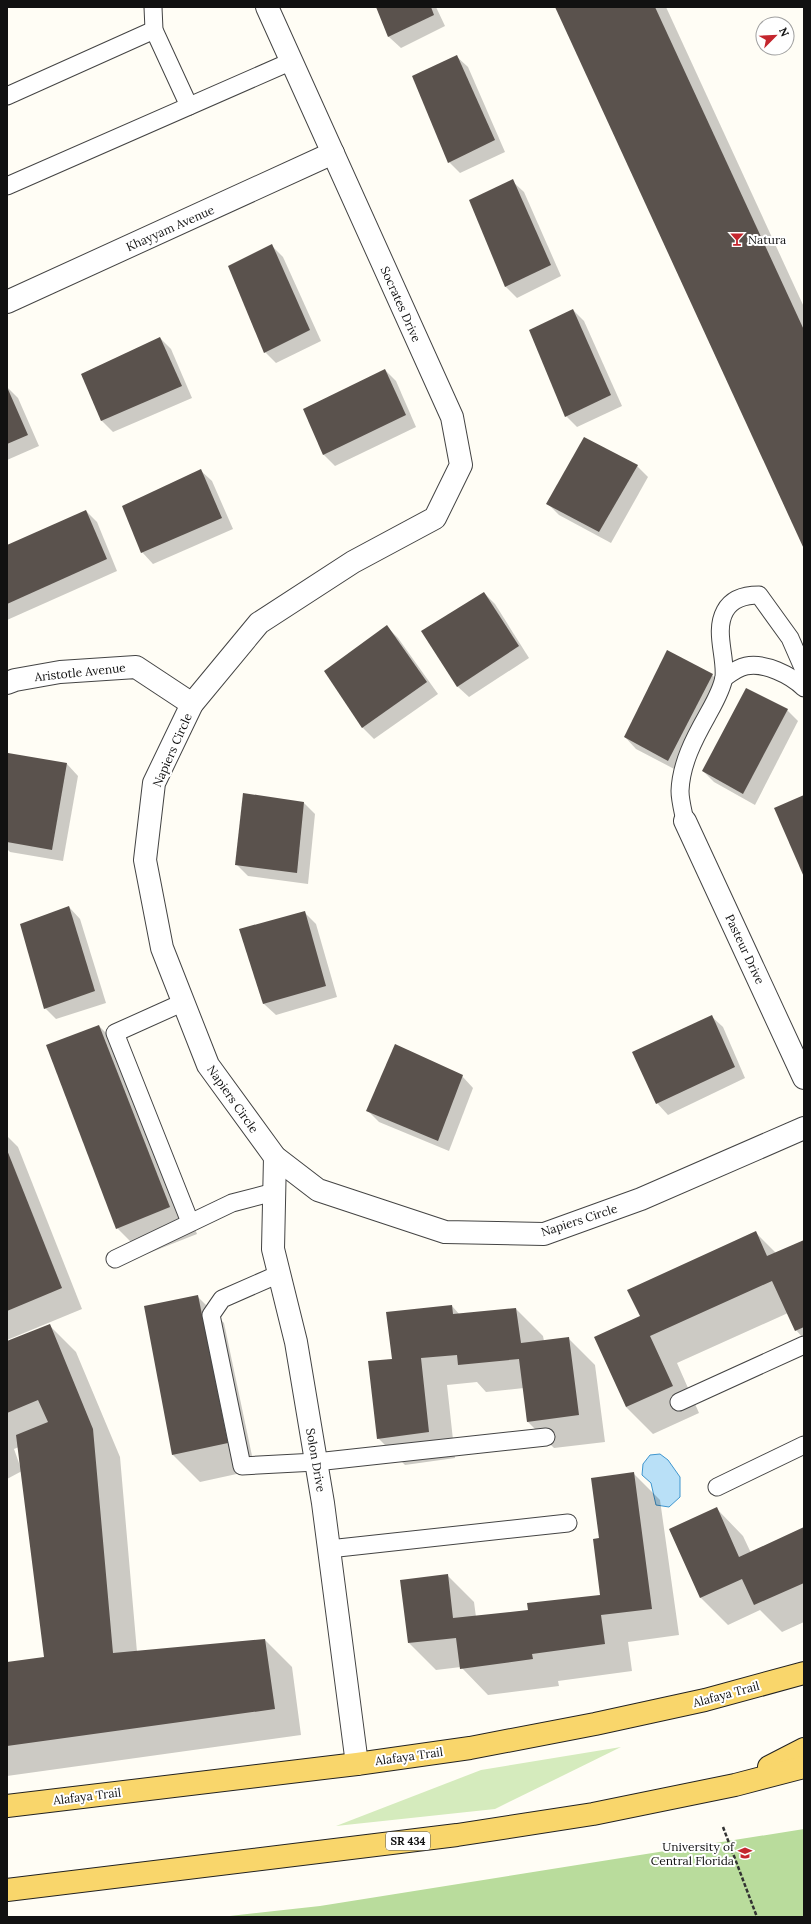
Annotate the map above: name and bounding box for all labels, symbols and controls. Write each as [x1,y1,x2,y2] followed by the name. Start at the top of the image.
[755,16,795,56] north arrow
[776,25,792,39] text: N
[123,202,217,254] street label: Khayyam Avenue
[729,231,745,247] bar icon: Natura
[748,232,786,247] place label: Natura
[378,264,425,345] street label: Socrates Drive
[33,660,127,684] street label: Aristotle Avenue
[149,710,195,789] street label: Napiers Circle
[722,912,768,987] street label: Pasteur Drive
[204,1062,262,1136] street label: Napiers Circle
[539,1200,619,1239] street label: Napiers Circle
[303,1427,329,1494] street label: Solon Drive
[690,1678,761,1710] street label: Alafaya Trail
[373,1744,444,1768] street label: Alafaya Trail
[51,1784,122,1808] street label: Alafaya Trail
[386,1832,430,1850] road number: SR 434
[651,1839,735,1868] place label: University of Central Florida
[737,1845,753,1861] school or university icon: University of Central Florida

